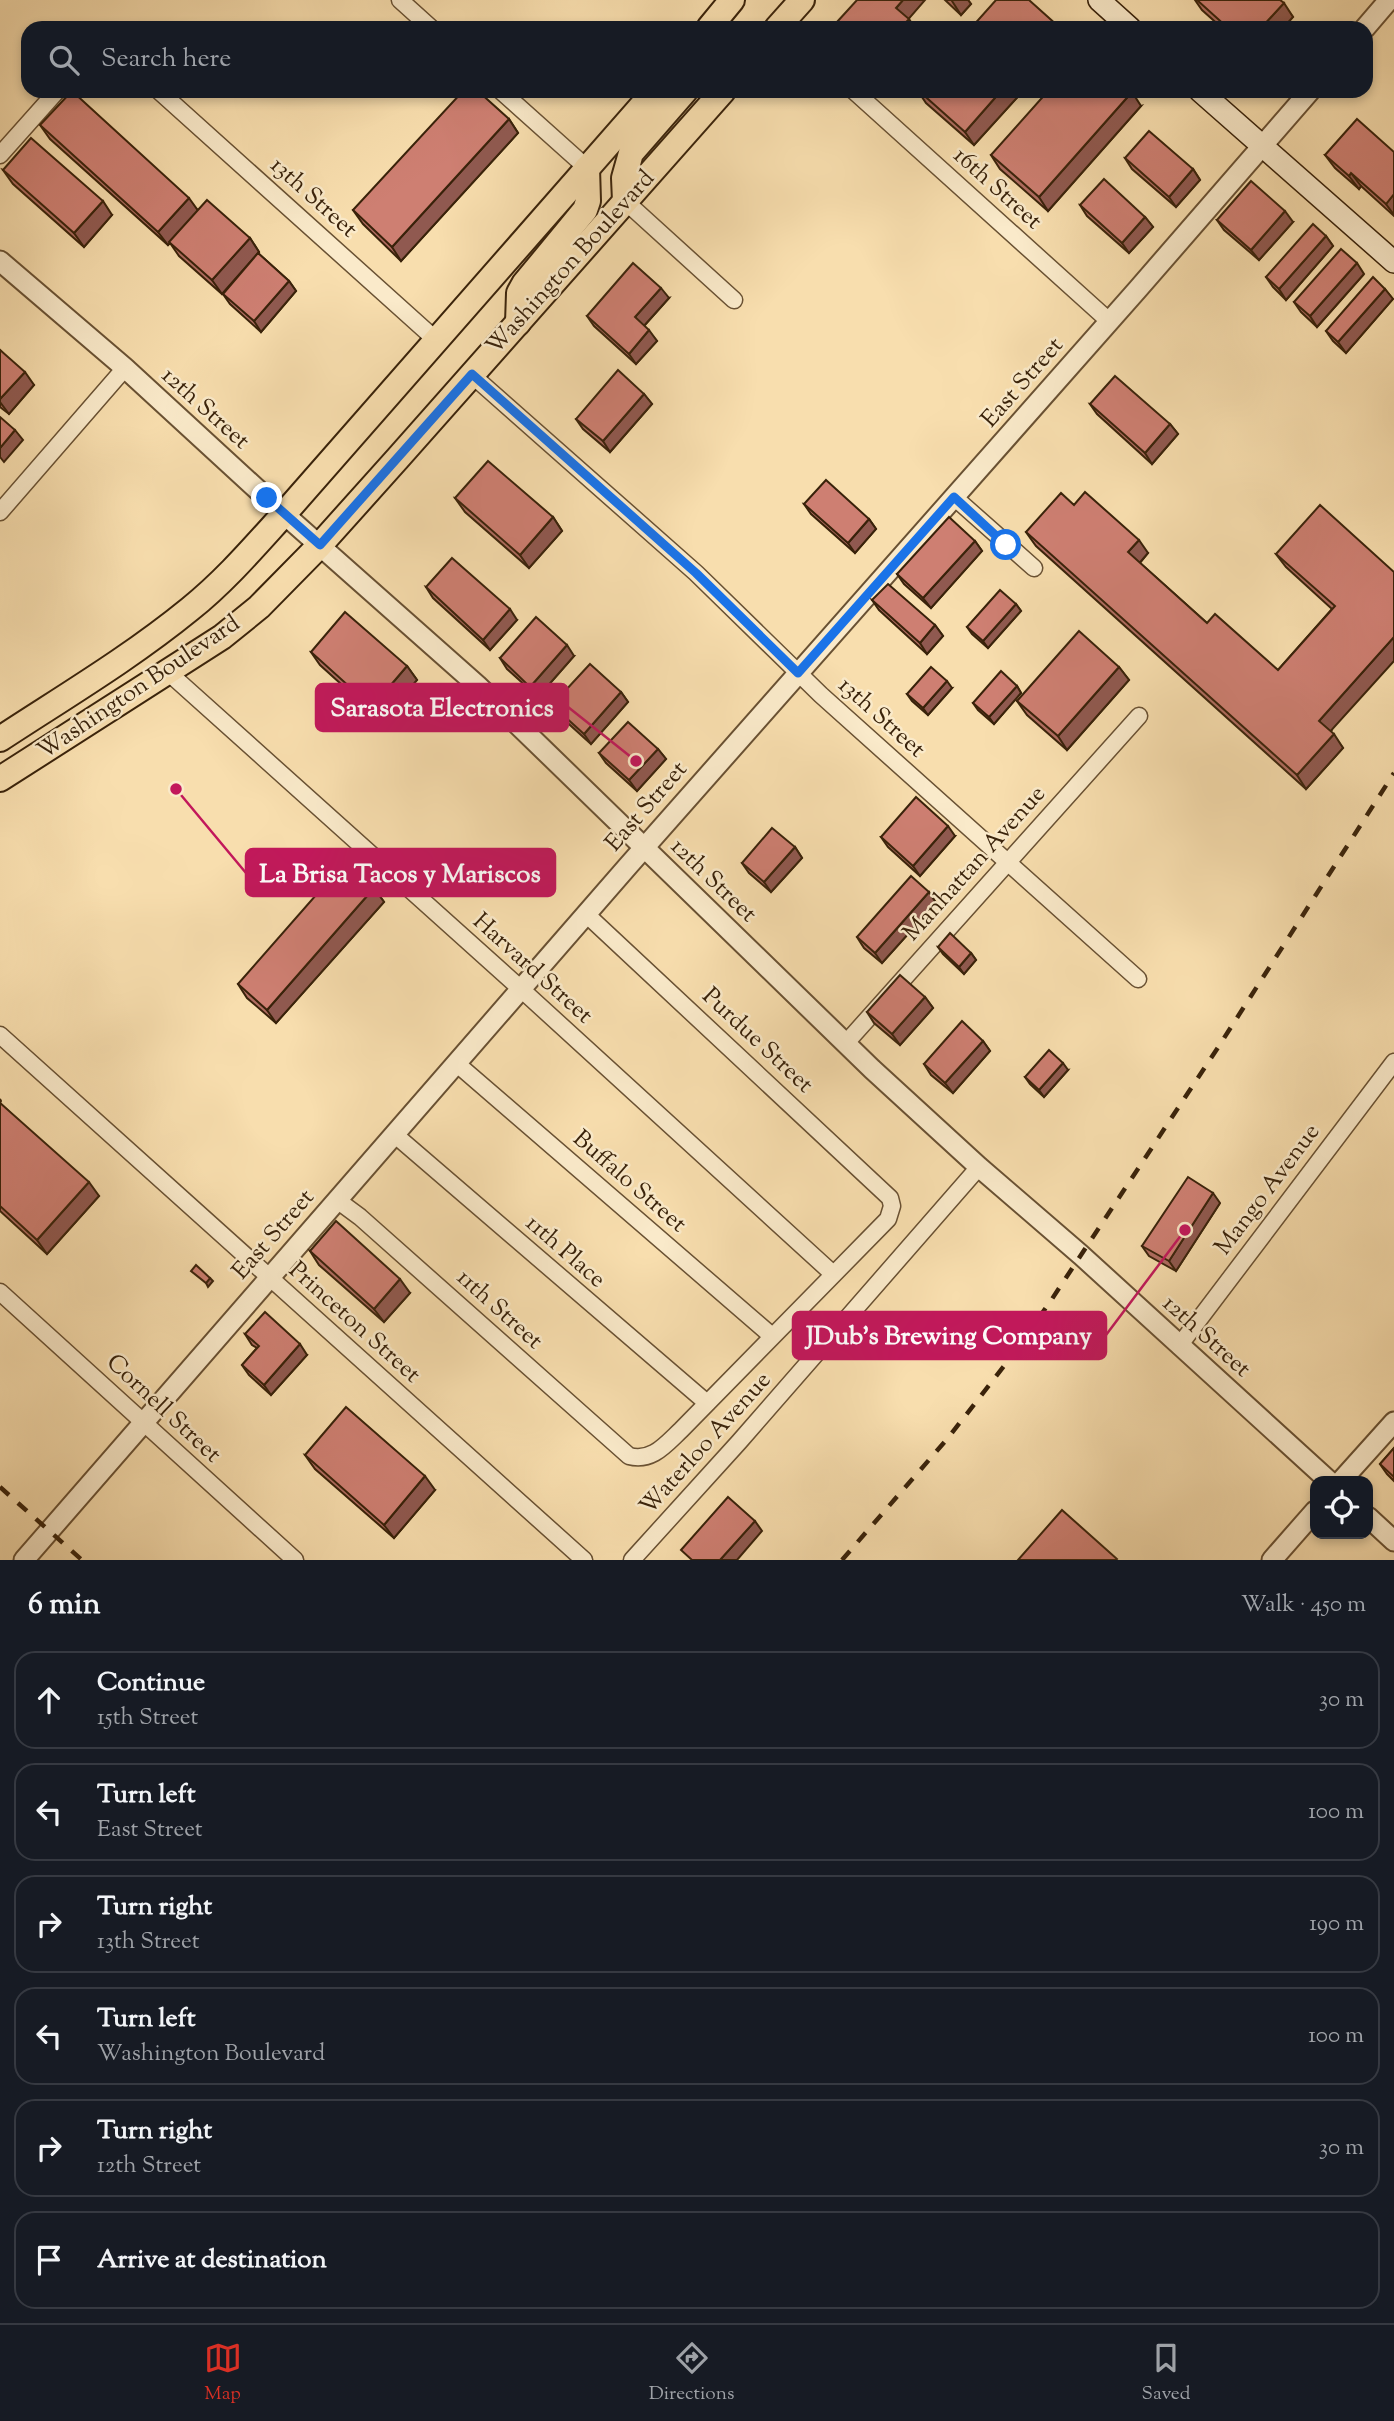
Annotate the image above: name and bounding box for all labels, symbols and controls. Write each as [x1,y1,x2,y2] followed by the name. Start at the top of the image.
[21,21,1373,98] search box
[45,41,83,79] icon: search
[101,41,231,78] text: Search here
[945,140,1049,238] street label: 16th Street
[262,150,364,246] street label: 13th Street
[479,163,664,363] street label: Washington Boulevard
[974,330,1072,436] street label: East Street
[153,360,257,458] street label: 12th Street
[251,482,282,513] route end
[990,529,1021,560] route start
[31,607,248,769] street label: Washington Boulevard
[830,670,932,766] street label: 13th Street
[316,684,568,731] callout: Sarasota Electronics
[330,691,554,728] text: Sarasota Electronics
[598,754,696,860] street label: East Street
[896,779,1054,949] street label: Manhattan Avenue
[662,831,764,931] street label: 12th Street
[246,849,555,896] callout: La Brisa Tacos y Mariscos
[259,857,541,894] text: La Brisa Tacos y Mariscos
[464,906,600,1032] street label: Harvard Street
[694,980,820,1102] street label: Purdue Street
[1207,1117,1329,1263] street label: Mango Avenue
[565,1123,693,1241] street label: Buffalo Street
[225,1182,323,1288] street label: East Street
[517,1207,613,1297] street label: 11th Place
[280,1254,428,1392] street label: Princeton Street
[448,1262,550,1358] street label: 11th Street
[1154,1288,1258,1386] street label: 12th Street
[793,1312,1106,1359] callout: JDub's Brewing Company
[804,1319,1092,1356] text: JDub's Brewing Company
[98,1347,228,1471] street label: Cornell Street
[632,1365,780,1523] street label: Waterloo Avenue
[1310,1476,1373,1539] map controls
[1310,1476,1373,1539] button: locate
[28,1584,100,1627] text: 6 min
[1241,1589,1366,1622] text: Walk · 450 m
[97,1665,205,1702] text: Continue
[30,1681,68,1719] icon: ahead
[1319,1684,1364,1717] text: 30 m
[97,1702,198,1735] text: 15th Street
[97,1777,196,1814] text: Turn left
[30,1793,68,1831] icon: left
[1308,1796,1364,1829] text: 100 m
[97,1814,203,1847] text: East Street
[97,1889,212,1926] text: Turn right
[30,1905,68,1943] icon: right
[1309,1908,1364,1941] text: 190 m
[97,1926,200,1959] text: 13th Street
[97,2001,196,2038] text: Turn left
[30,2017,68,2055] icon: left
[1308,2020,1364,2053] text: 100 m
[97,2038,325,2071] text: Washington Boulevard
[97,2113,212,2150] text: Turn right
[30,2129,68,2167] icon: right
[1319,2132,1364,2165] text: 30 m
[97,2150,201,2183] text: 12th Street
[30,2241,68,2279] icon: arrive
[97,2242,327,2279] text: Arrive at destination
[204,2339,242,2408] tab: Map
[649,2339,734,2408] tab: Directions
[1142,2339,1190,2408] tab: Saved

